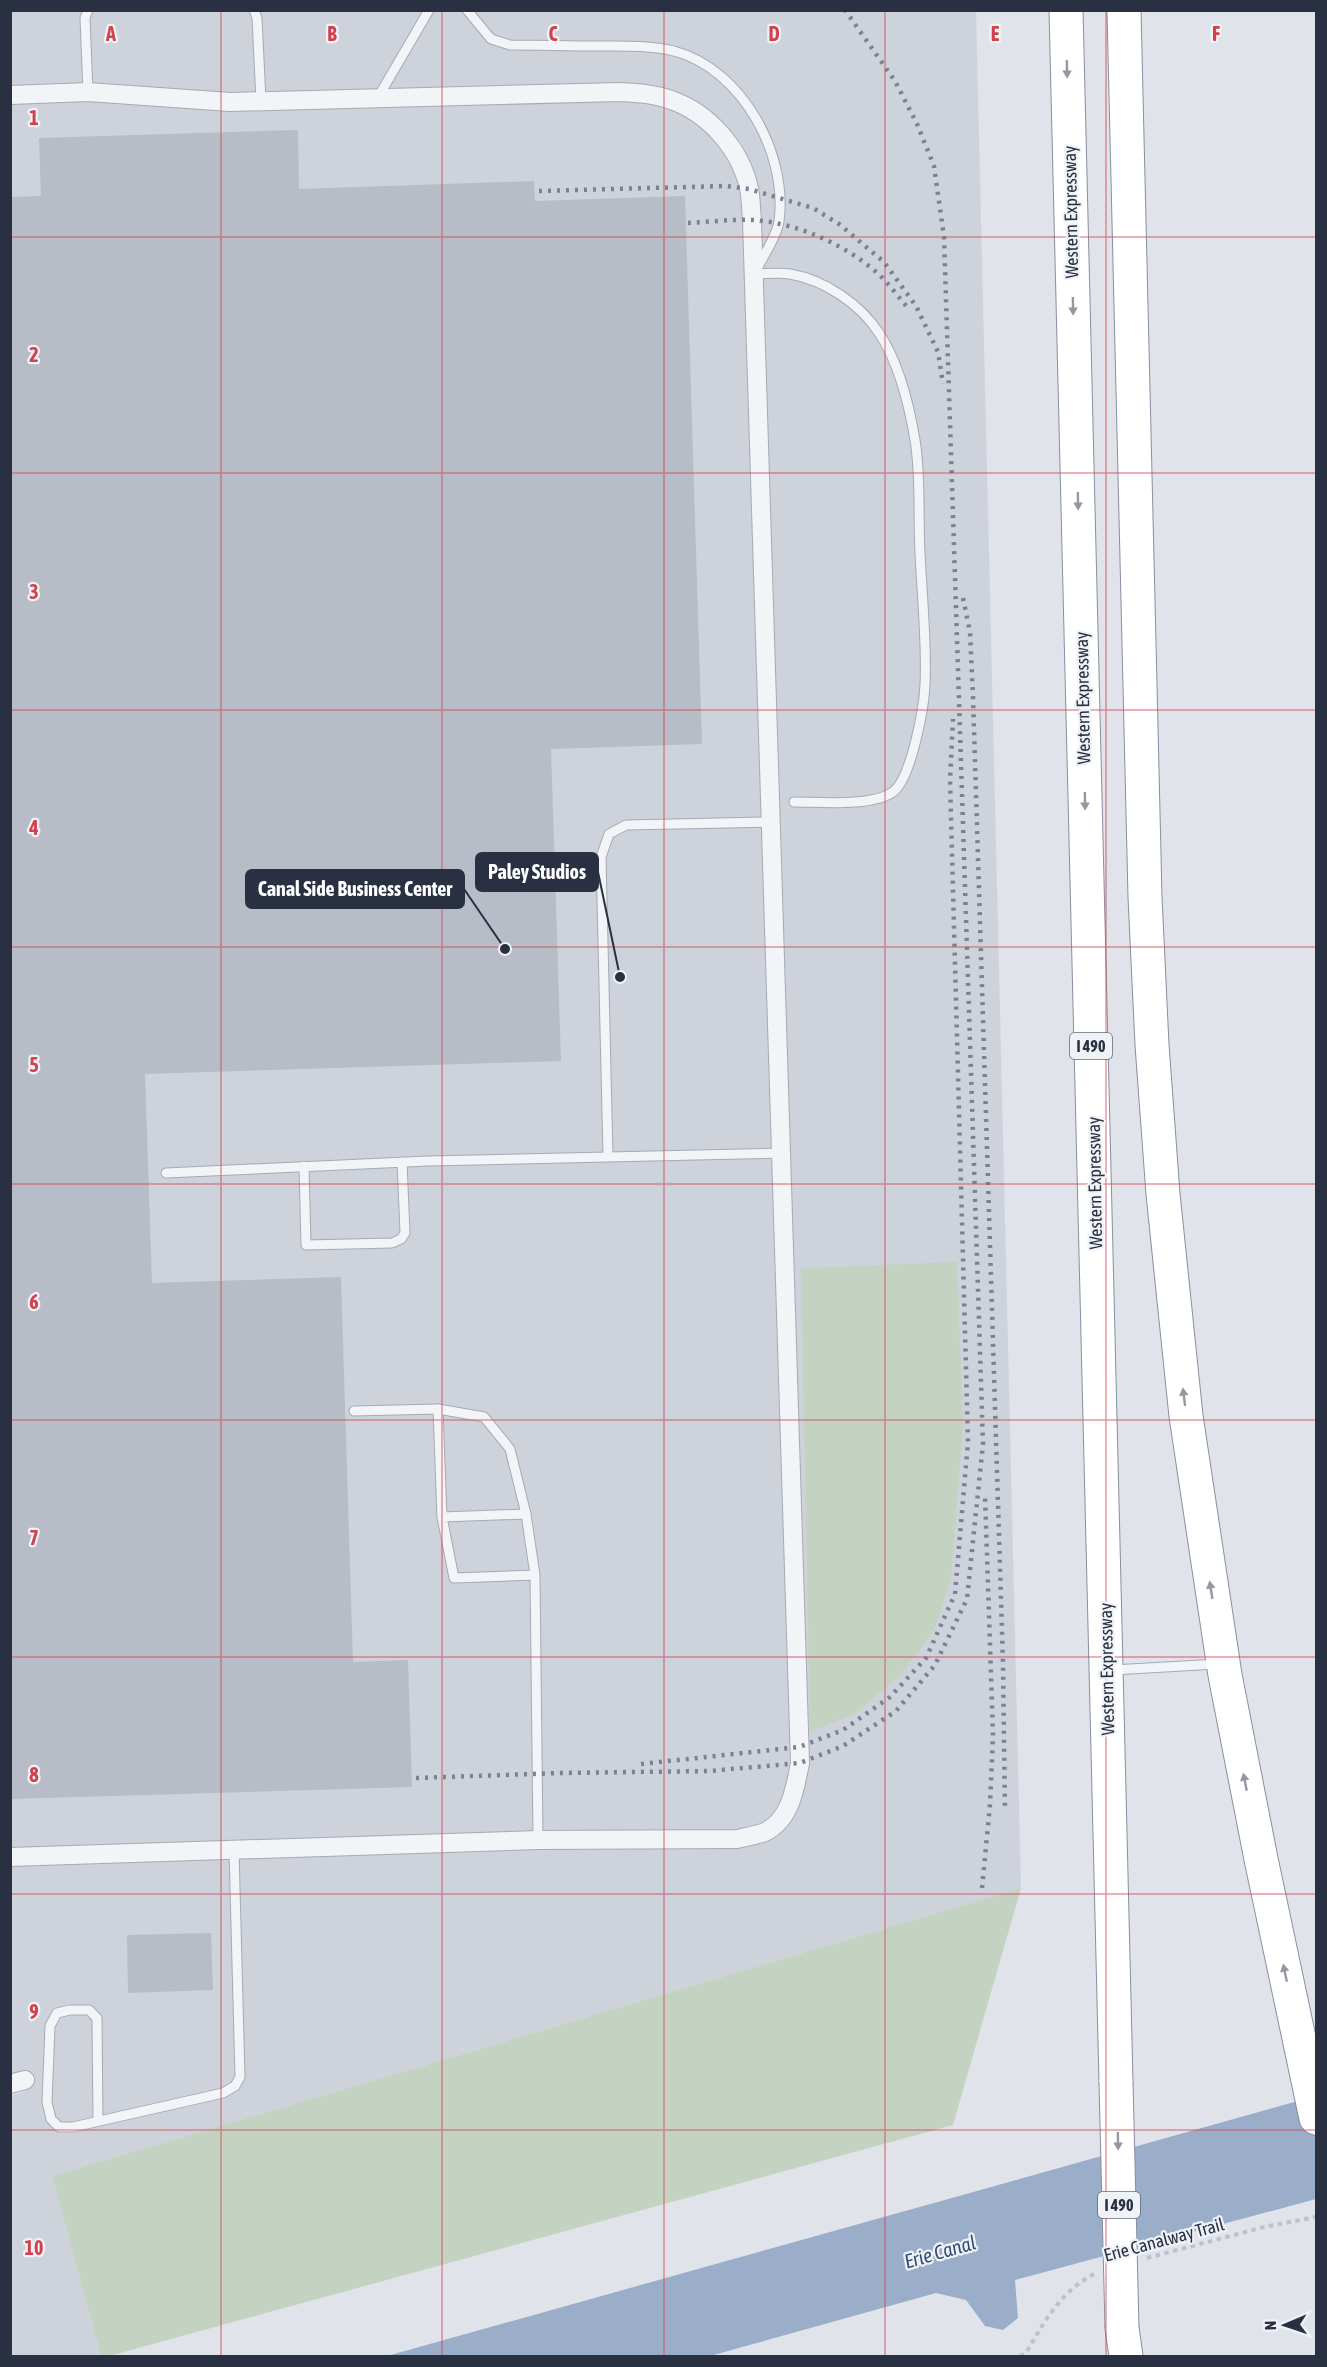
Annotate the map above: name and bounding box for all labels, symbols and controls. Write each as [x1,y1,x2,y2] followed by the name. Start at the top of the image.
[105,22,116,45] text: A
[327,22,337,45] text: B
[549,22,558,45] text: C
[768,22,780,45] text: D
[991,22,1000,45] text: E
[1212,22,1220,45] text: F
[1063,59,1072,78] one-way arrow
[29,106,39,129] text: 1
[1059,145,1082,279] street label: Western Expressway
[1068,296,1078,315] one-way arrow
[29,343,39,366] text: 2
[1073,491,1083,510] one-way arrow
[29,580,39,603] text: 3
[1071,631,1094,765] street label: Western Expressway
[1081,791,1090,810] one-way arrow
[28,816,39,839] text: 4
[476,853,598,891] callout: Paley Studios
[488,860,586,883] text: Paley Studios
[246,870,464,908] callout: Canal Side Business Center
[258,877,453,900] text: Canal Side Business Center
[1070,1033,1112,1059] road number: I 490
[29,1053,39,1076] text: 5
[1083,1116,1106,1250] street label: Western Expressway
[29,1290,39,1313] text: 6
[1179,1388,1189,1407] one-way arrow
[29,1526,39,1549] text: 7
[1206,1581,1215,1600] one-way arrow
[1095,1602,1118,1736] street label: Western Expressway
[29,1763,39,1786] text: 8
[1240,1773,1249,1792] one-way arrow
[1280,1964,1289,1983] one-way arrow
[29,2000,39,2023] text: 9
[1113,2131,1123,2150] one-way arrow
[1098,2192,1140,2218] road number: I 490
[1101,2213,1227,2266] street label: Erie Canalway Trail
[901,2230,978,2273] water label: Erie Canal
[25,2236,43,2259] text: 10
[1255,2295,1315,2355] north arrow
[1261,2320,1279,2331] text: N

